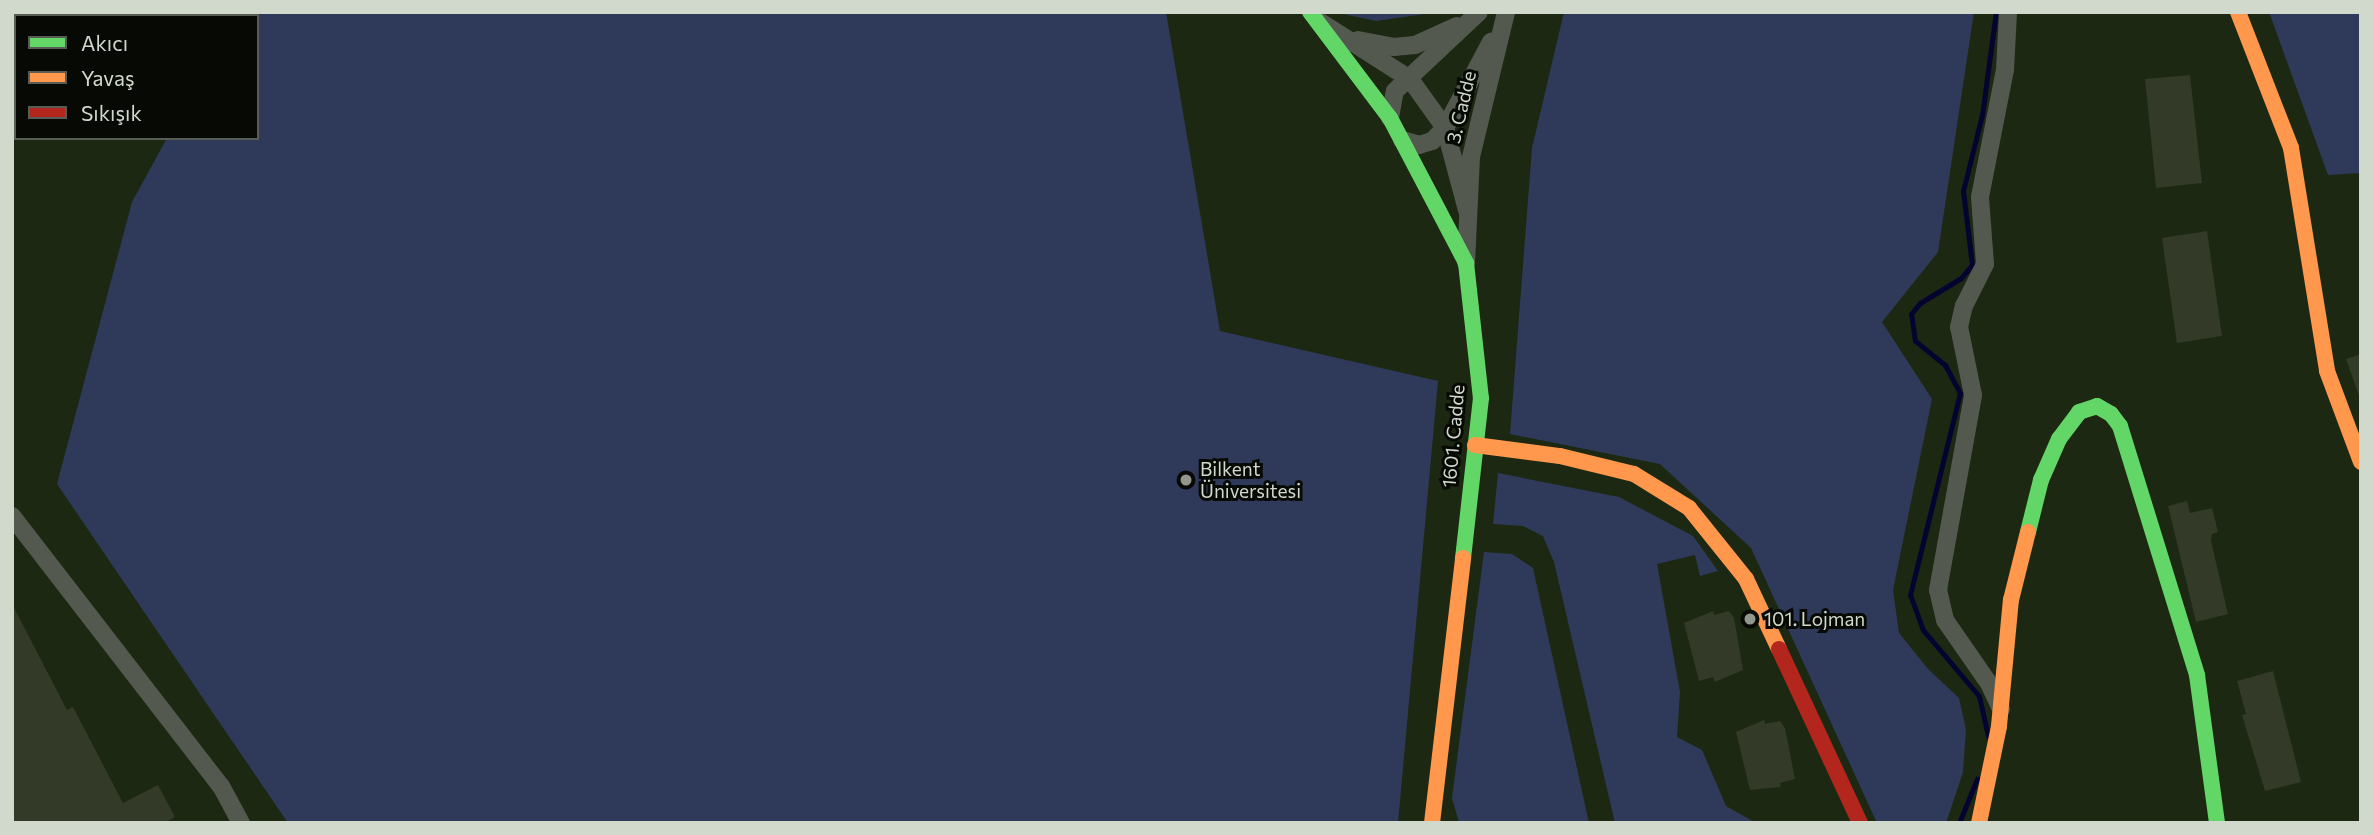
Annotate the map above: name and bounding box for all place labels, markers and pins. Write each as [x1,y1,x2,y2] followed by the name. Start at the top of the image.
[1200,458,1301,502] place label: Bilkent Üniversitesi
[1178,472,1194,488] marker: Bilkent Üniversitesi
[1764,608,1865,630] place label: 101. Lojman
[1742,611,1758,627] marker: 101. Lojman

